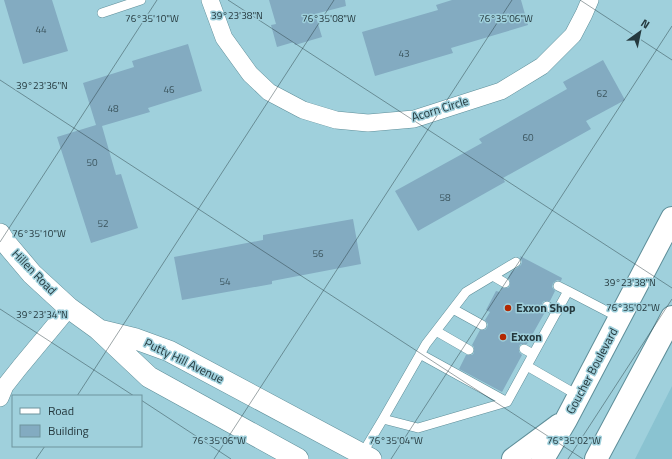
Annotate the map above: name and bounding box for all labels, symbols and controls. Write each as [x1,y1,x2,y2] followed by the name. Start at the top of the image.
[211,8,263,23] text: 39°23'38"N
[125,11,179,26] text: 76°35'10"W
[302,11,356,26] text: 76°35'08"W
[479,11,533,26] text: 76°35'06"W
[620,12,660,52] north arrow
[638,15,653,32] text: N
[35,22,47,37] house number: 44
[398,46,410,61] house number: 43
[16,78,68,93] text: 39°23'36"N
[163,82,175,97] house number: 46
[596,86,608,101] house number: 62
[409,91,471,126] street label: Acorn Circle
[107,101,119,116] house number: 48
[522,130,534,145] house number: 60
[86,155,98,170] house number: 50
[439,190,451,205] house number: 58
[97,216,109,231] house number: 52
[12,226,66,241] text: 76°35'10"W
[8,244,61,299] street label: Hillen Road
[312,246,324,261] house number: 56
[219,274,231,289] house number: 54
[604,275,656,290] text: 39°23'38"N
[516,298,576,317] place label: Exxon Shop
[606,300,660,315] text: 76°35'02"W
[503,303,513,313] marker: Exxon Shop
[16,307,68,322] text: 39°23'34"N
[561,324,622,417] street label: Goucher Boulevard
[511,327,542,346] place label: Exxon
[498,332,508,342] marker: Exxon
[141,333,227,388] street label: Putty Hill Avenue
[12,395,142,447] legend
[48,401,74,420] text: Road
[48,421,89,440] text: Building
[192,433,246,448] text: 76°35'06"W
[369,433,423,448] text: 76°35'04"W
[547,433,601,448] text: 76°35'02"W

